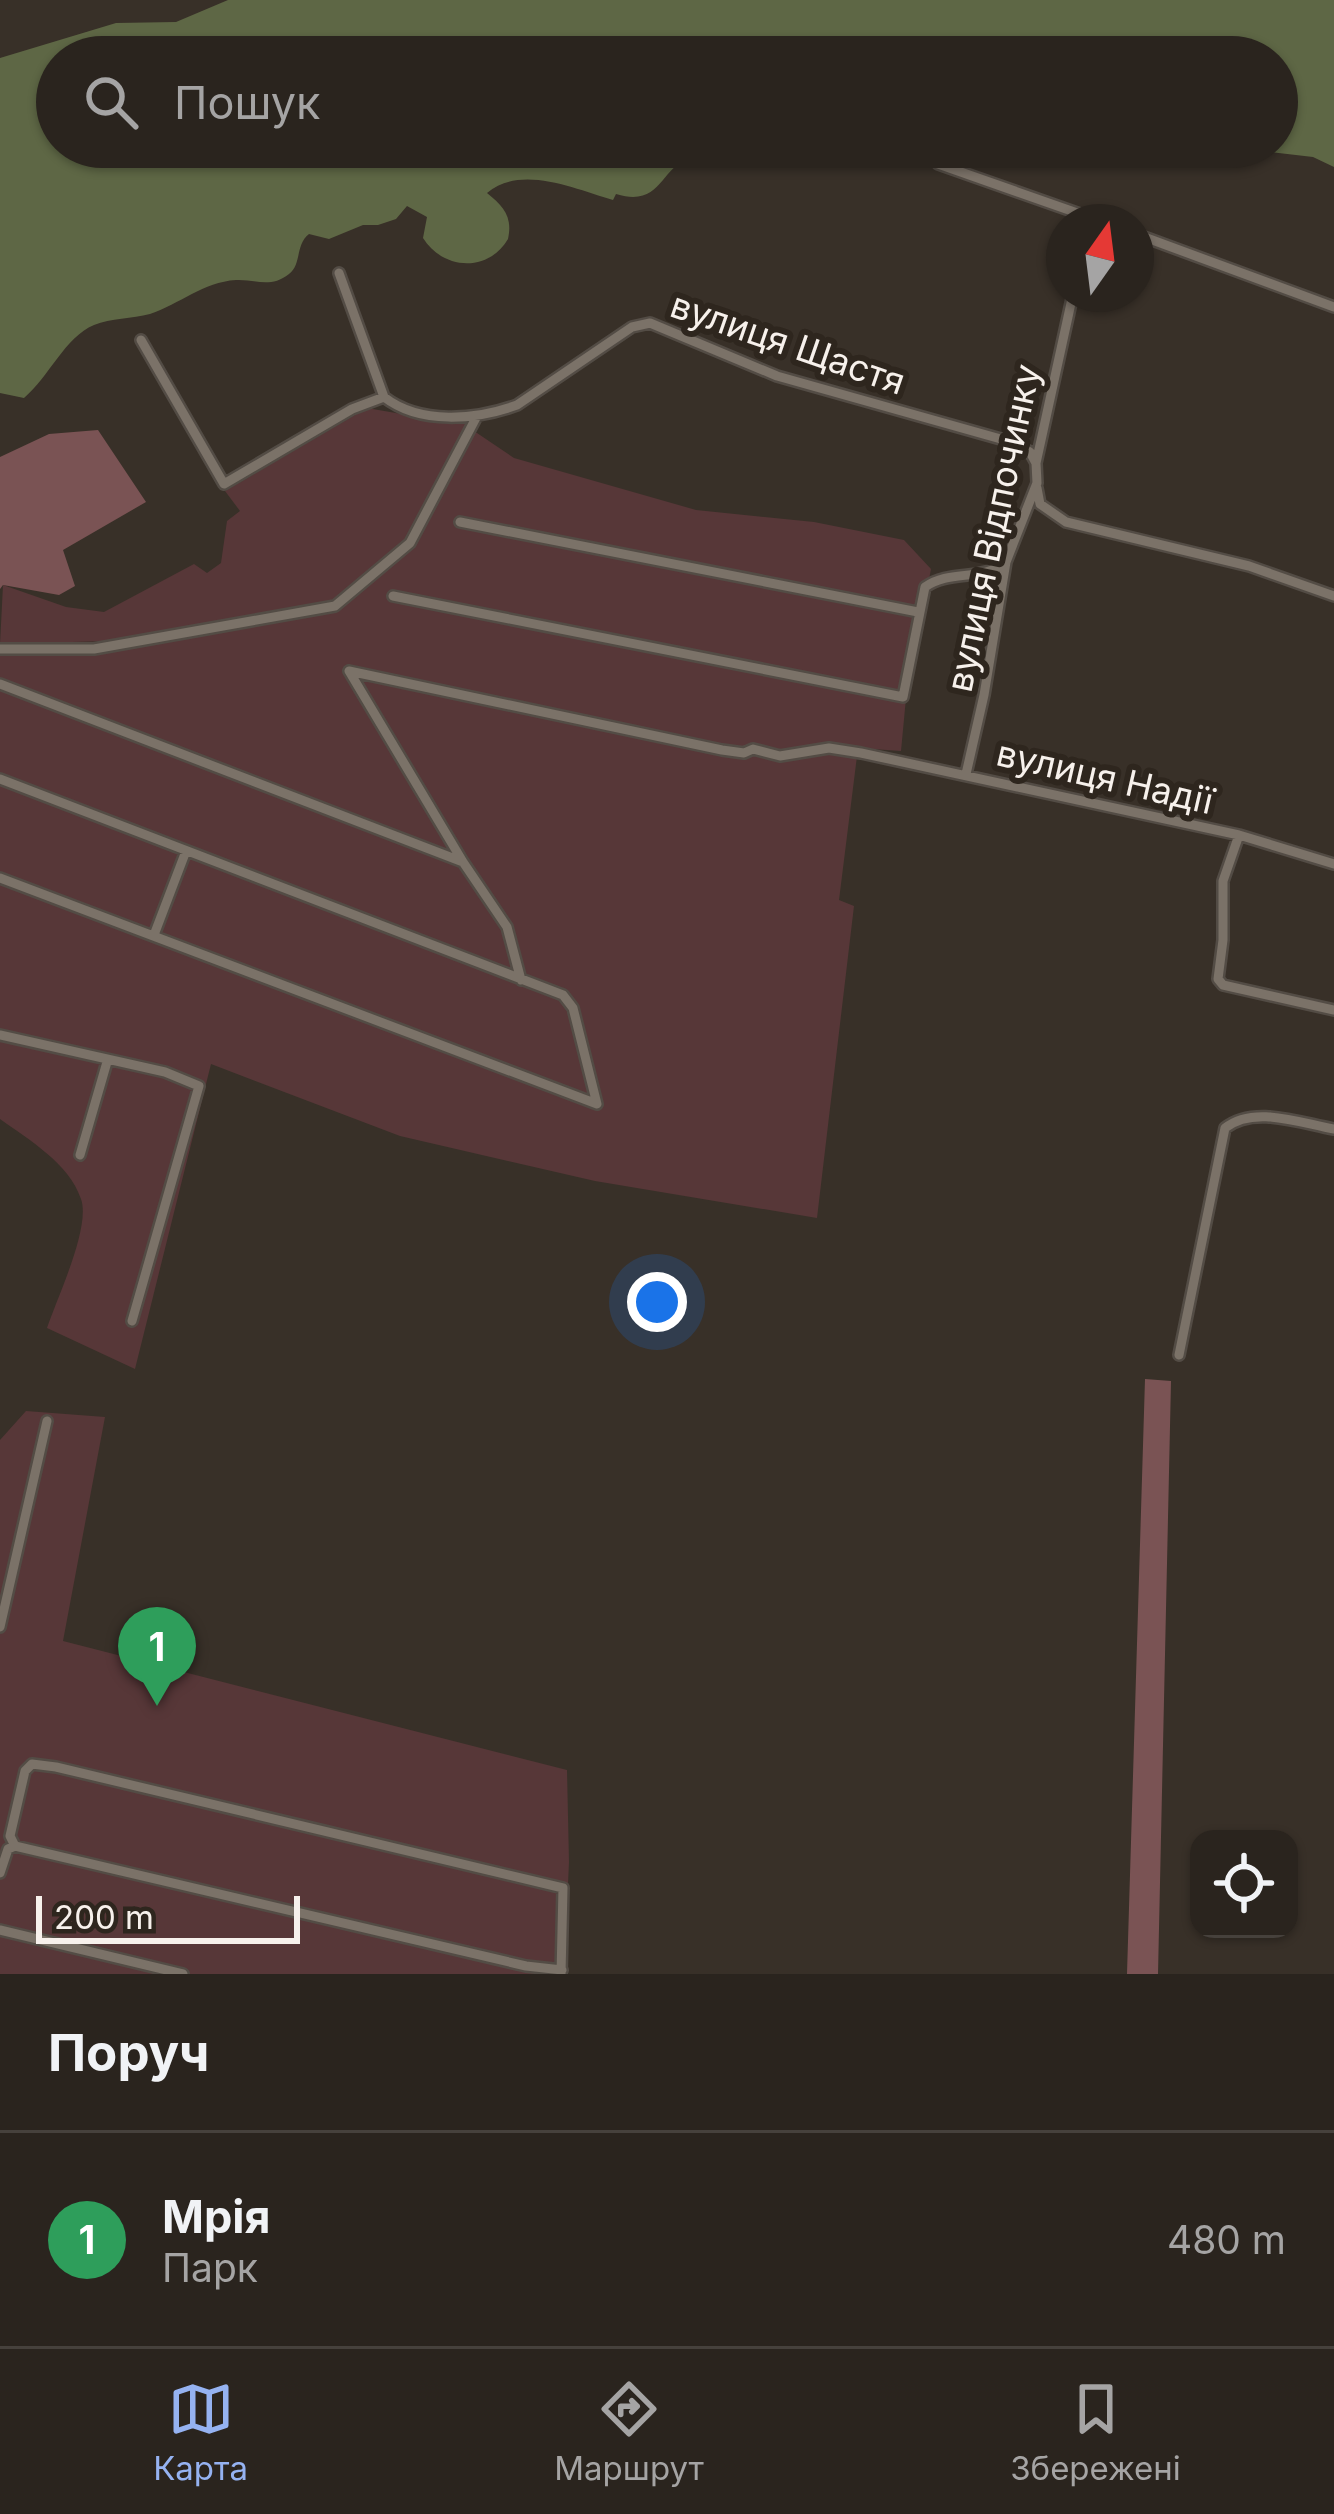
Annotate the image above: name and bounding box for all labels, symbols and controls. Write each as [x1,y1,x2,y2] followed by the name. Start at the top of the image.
[36,36,1298,168] search box
[78,69,144,135] icon: search
[174,75,320,130] text: Пошук
[1046,204,1154,312] north arrow
[665,282,911,404] street label: вулиця Щастя
[937,360,1049,696] street label: вулиця Відпочинку
[992,731,1220,824] street label: вулиця Надії
[627,1272,687,1332] your location
[118,1607,196,1706] pin: 1
[1190,1830,1298,1938] map controls
[1190,1830,1298,1938] button: locate
[36,1890,300,1943] scale bar
[54,1897,154,1937] text: 200 m
[48,2022,209,2083] text: Поруч
[162,2189,270,2244] text: Мрія
[79,2216,95,2263] text: 1
[1167,2216,1286,2263] text: 480 m
[162,2244,258,2291] text: Парк
[153,2376,248,2488] tab: Карта
[554,2376,704,2488] tab: Маршрут
[1010,2376,1181,2488] tab: Збережені

